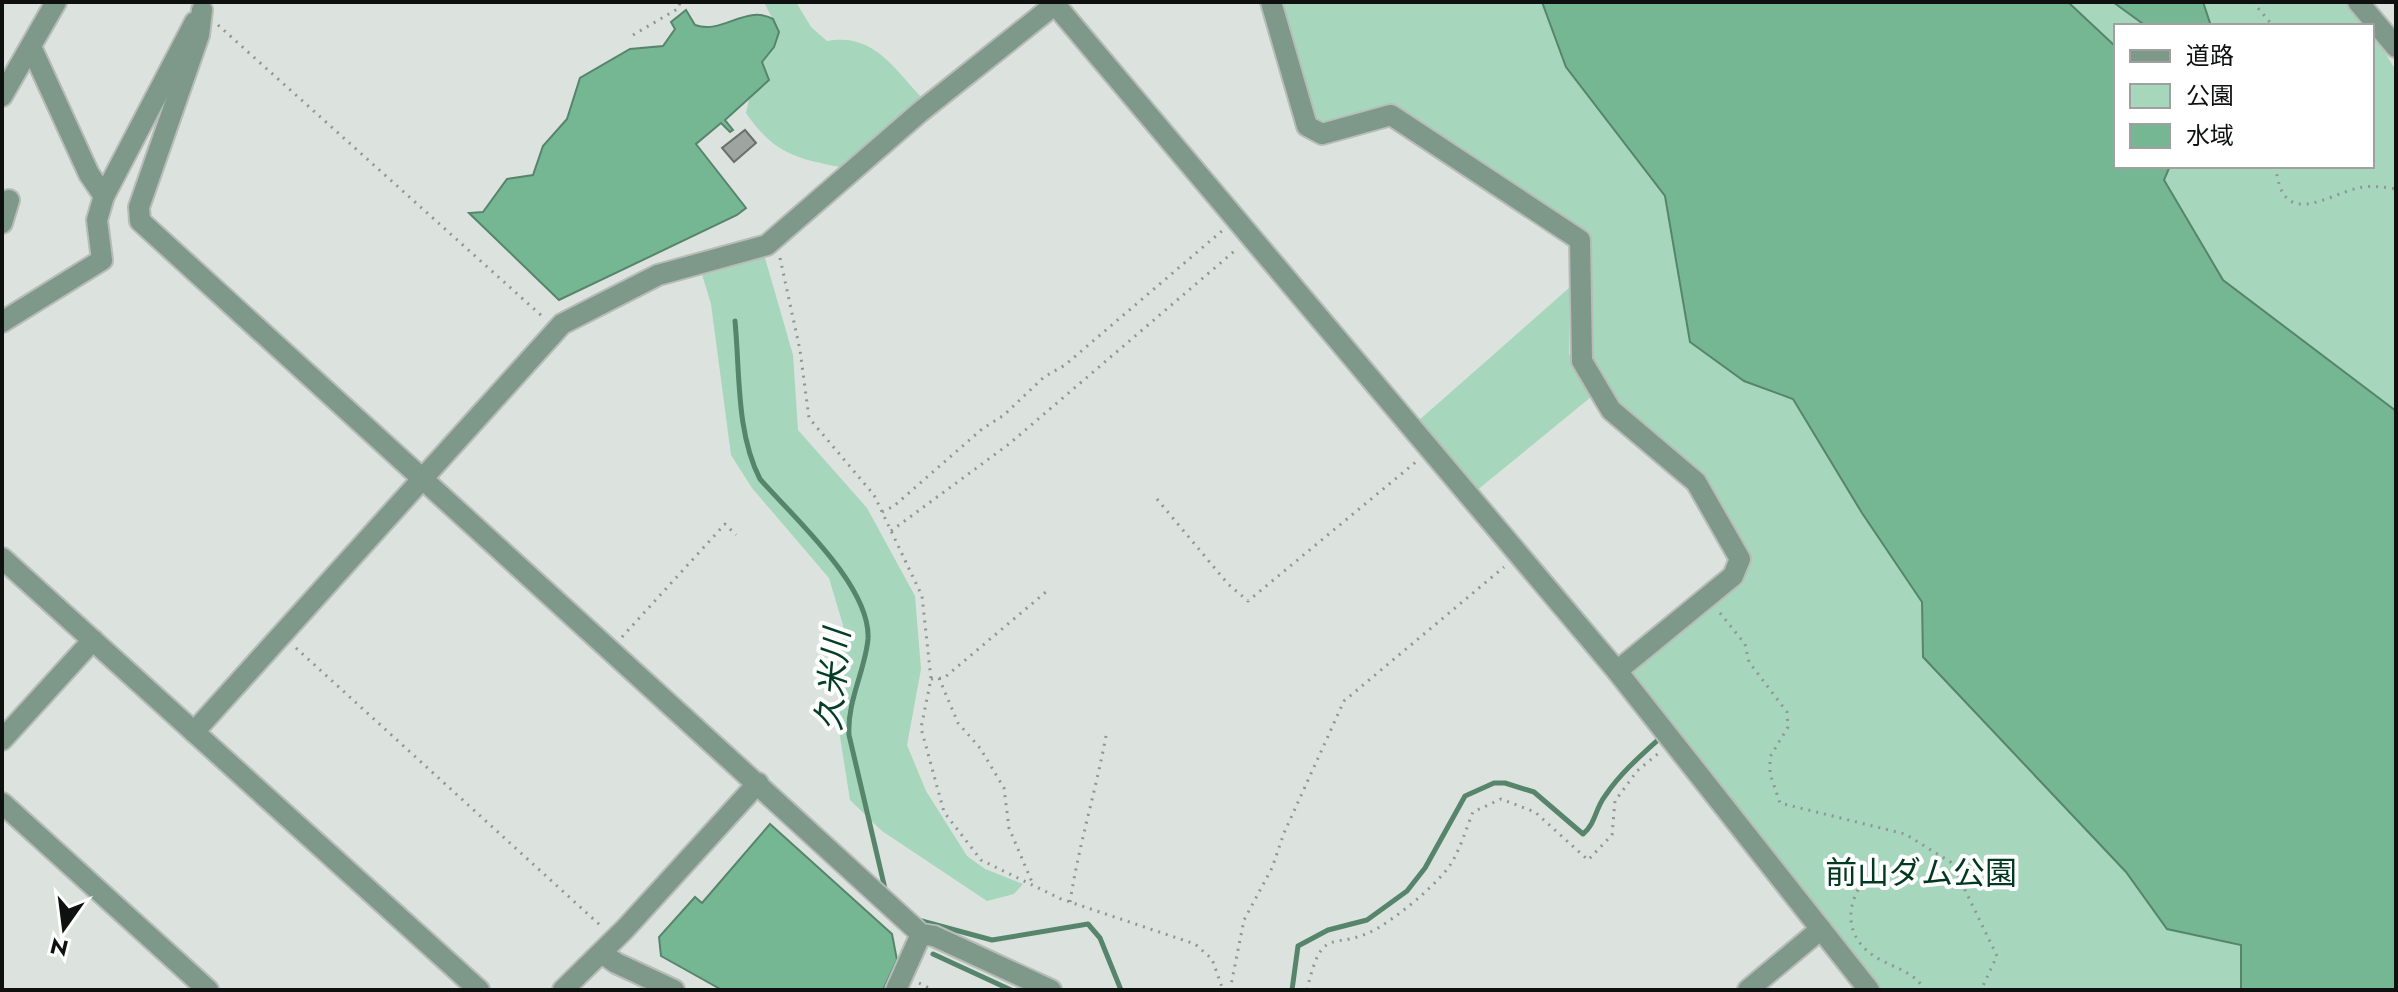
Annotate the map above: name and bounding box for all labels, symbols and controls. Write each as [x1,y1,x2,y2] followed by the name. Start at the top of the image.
[2114,24,2374,168] legend
[2186,38,2234,73] text: 道路
[2186,78,2234,113] text: 公園
[2186,118,2234,153] text: 水域
[804,624,862,733] water label: 久米川
[1825,850,2017,896] park label: 前山ダム公園
[24,888,104,968] north arrow
[47,930,72,965] text: N

